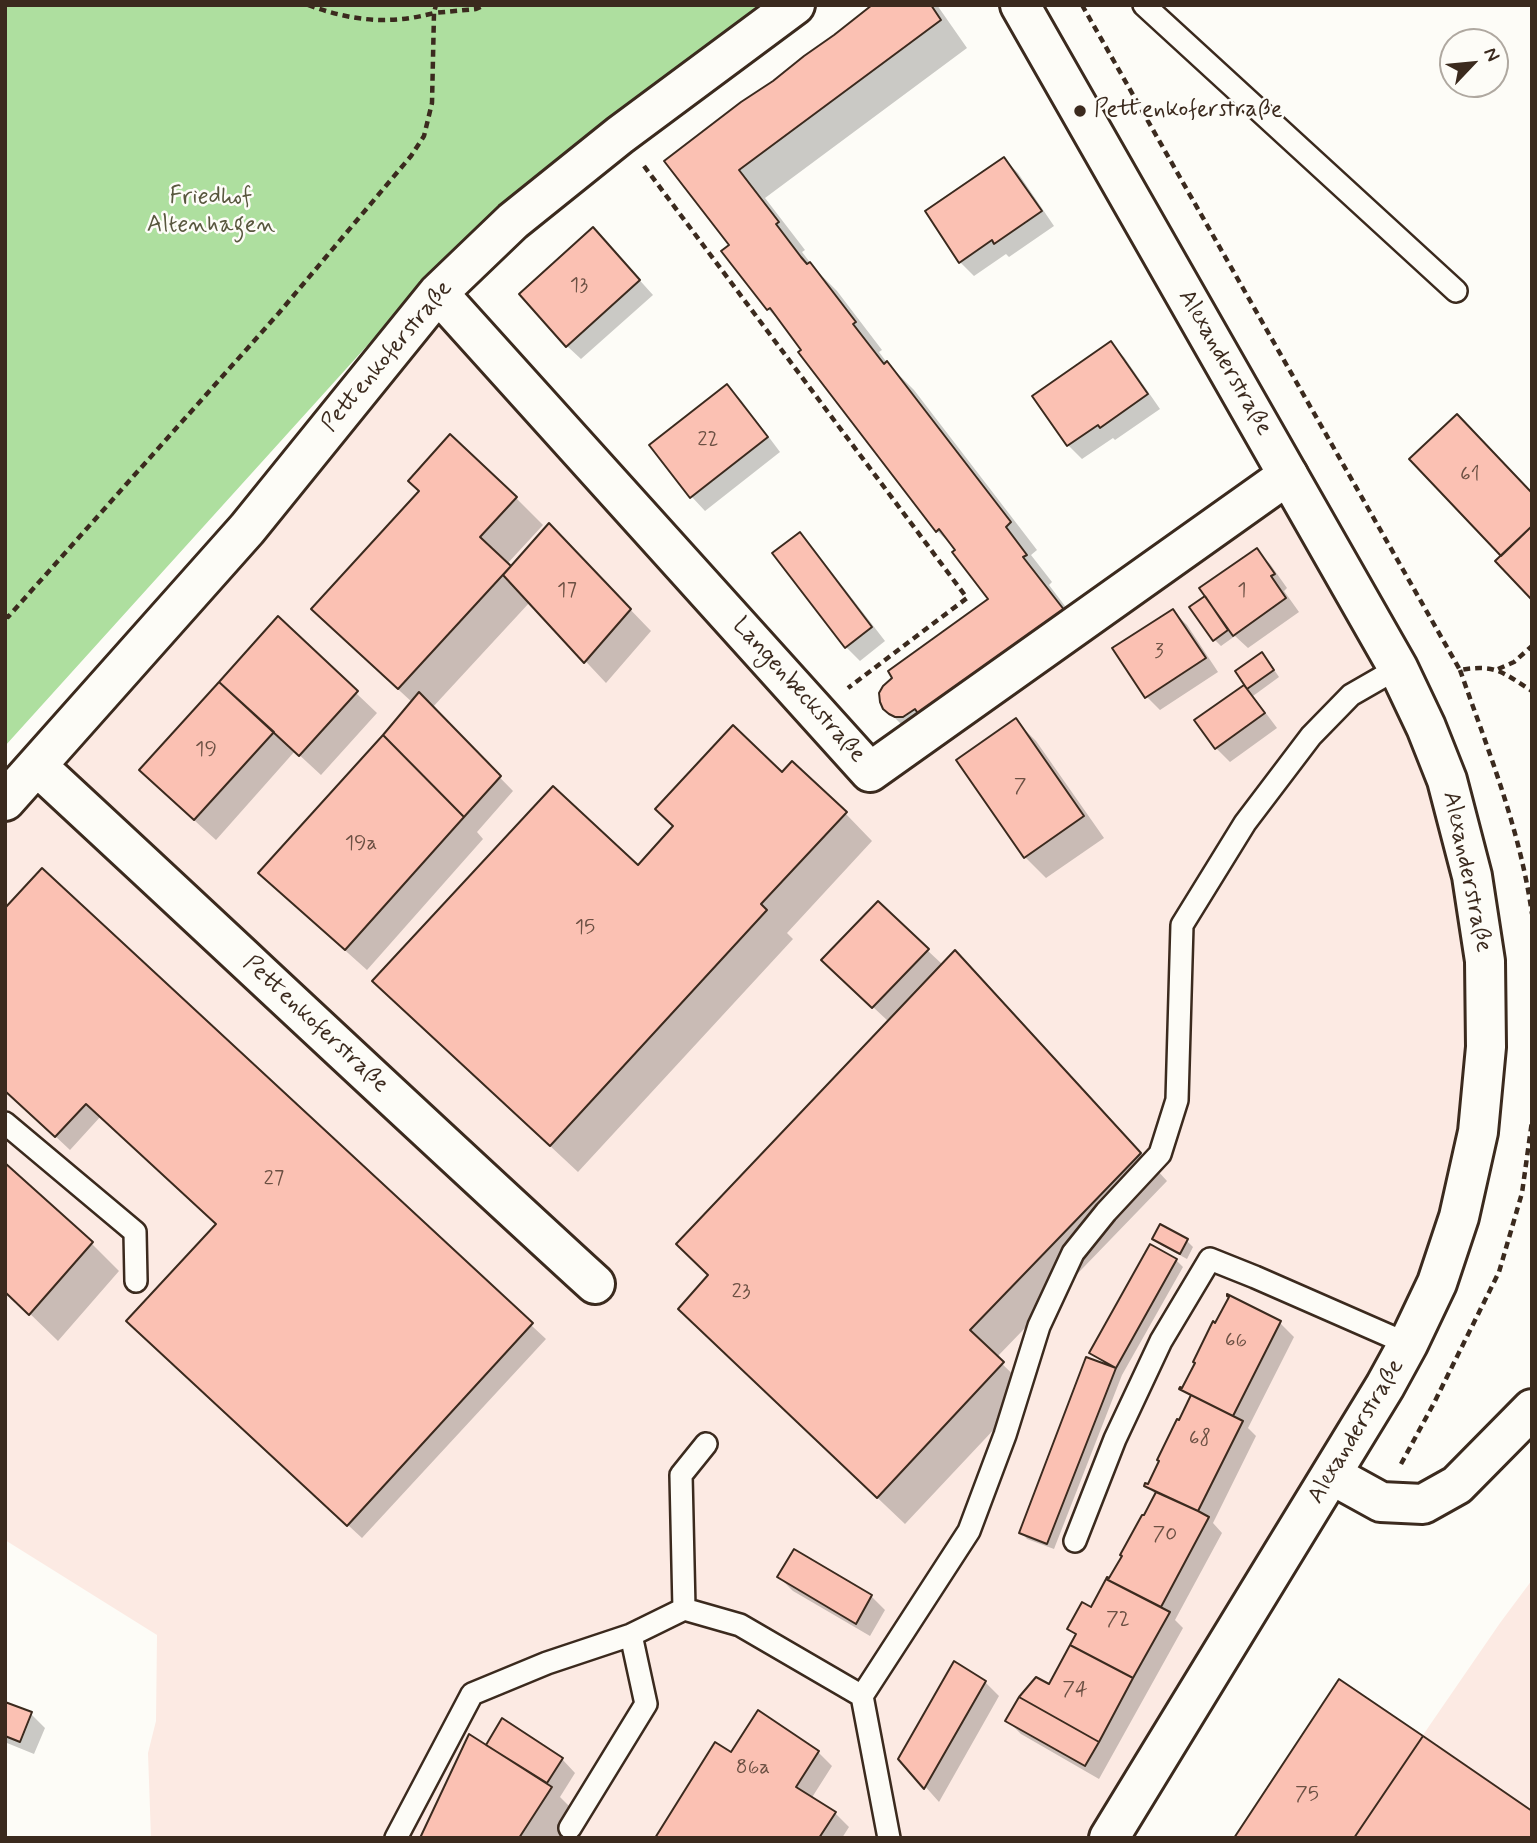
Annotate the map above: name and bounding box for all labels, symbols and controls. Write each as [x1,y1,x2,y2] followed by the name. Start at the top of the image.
[1439,28,1509,98] north arrow
[1478,43,1506,66] text: N
[1094,97,1283,125] place label: Pettenkoferstraße
[1072,103,1088,119] marker: Pettenkoferstraße
[147,184,275,240] park label: Friedhof Altenhagen
[570,274,588,300] house number: 13
[316,276,460,438] street label: Pettenkoferstraße
[1171,285,1277,441] street label: Alexanderstraße
[697,428,719,454] house number: 22
[1460,463,1480,489] house number: 61
[557,579,577,605] house number: 17
[1237,579,1247,605] house number: 1
[725,612,871,770] street label: Langenbeckstraße
[1154,640,1164,666] house number: 3
[195,738,217,764] house number: 19
[1014,775,1026,801] house number: 7
[1435,789,1497,955] street label: Alexanderstraße
[345,832,377,858] house number: 19a
[575,916,595,942] house number: 15
[236,950,394,1100] street label: Pettenkoferstraße
[264,1167,284,1193] house number: 27
[731,1280,751,1306] house number: 23
[1225,1329,1247,1355] house number: 66
[1303,1354,1411,1510] street label: Alexanderstraße
[1189,1427,1211,1453] house number: 68
[1153,1523,1177,1549] house number: 70
[1106,1608,1130,1634] house number: 72
[1062,1678,1088,1704] house number: 74
[736,1756,770,1782] house number: 86a
[1295,1783,1319,1809] house number: 75

